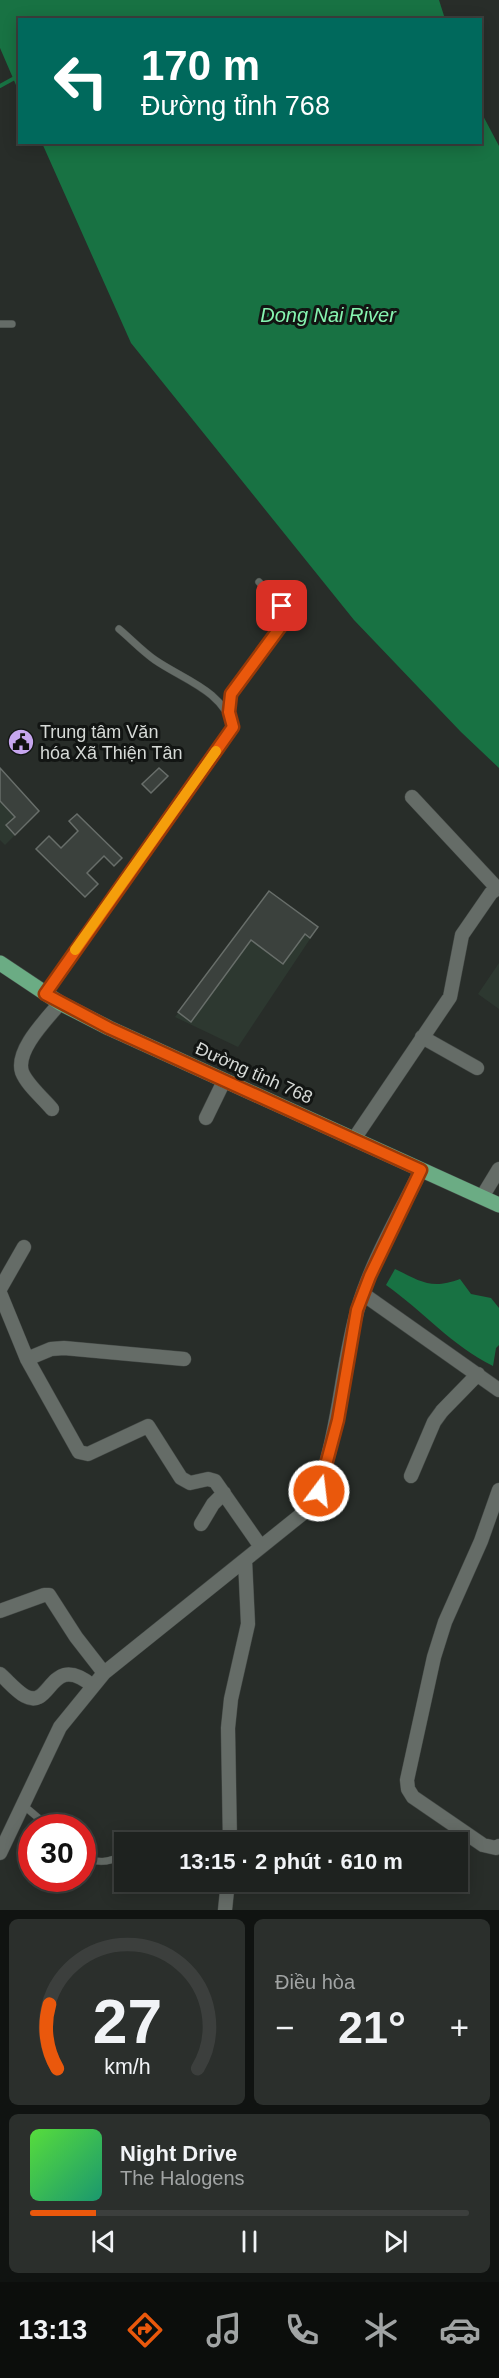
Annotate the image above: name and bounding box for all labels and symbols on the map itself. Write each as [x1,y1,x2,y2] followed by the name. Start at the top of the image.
[260,304,397,326] water label: Dong Nai River
[256,580,307,631] pin
[40,722,182,763] place label: Trung tâm Văn hóa Xã Thiện Tân
[6,727,36,757] public building icon: Trung tâm Văn hóa Xã Thiện Tân
[192,1038,316,1108] street label: Đường tỉnh 768
[287,1459,351,1523] position arrow
[18,1814,96,1892] speed limit sign: 30

